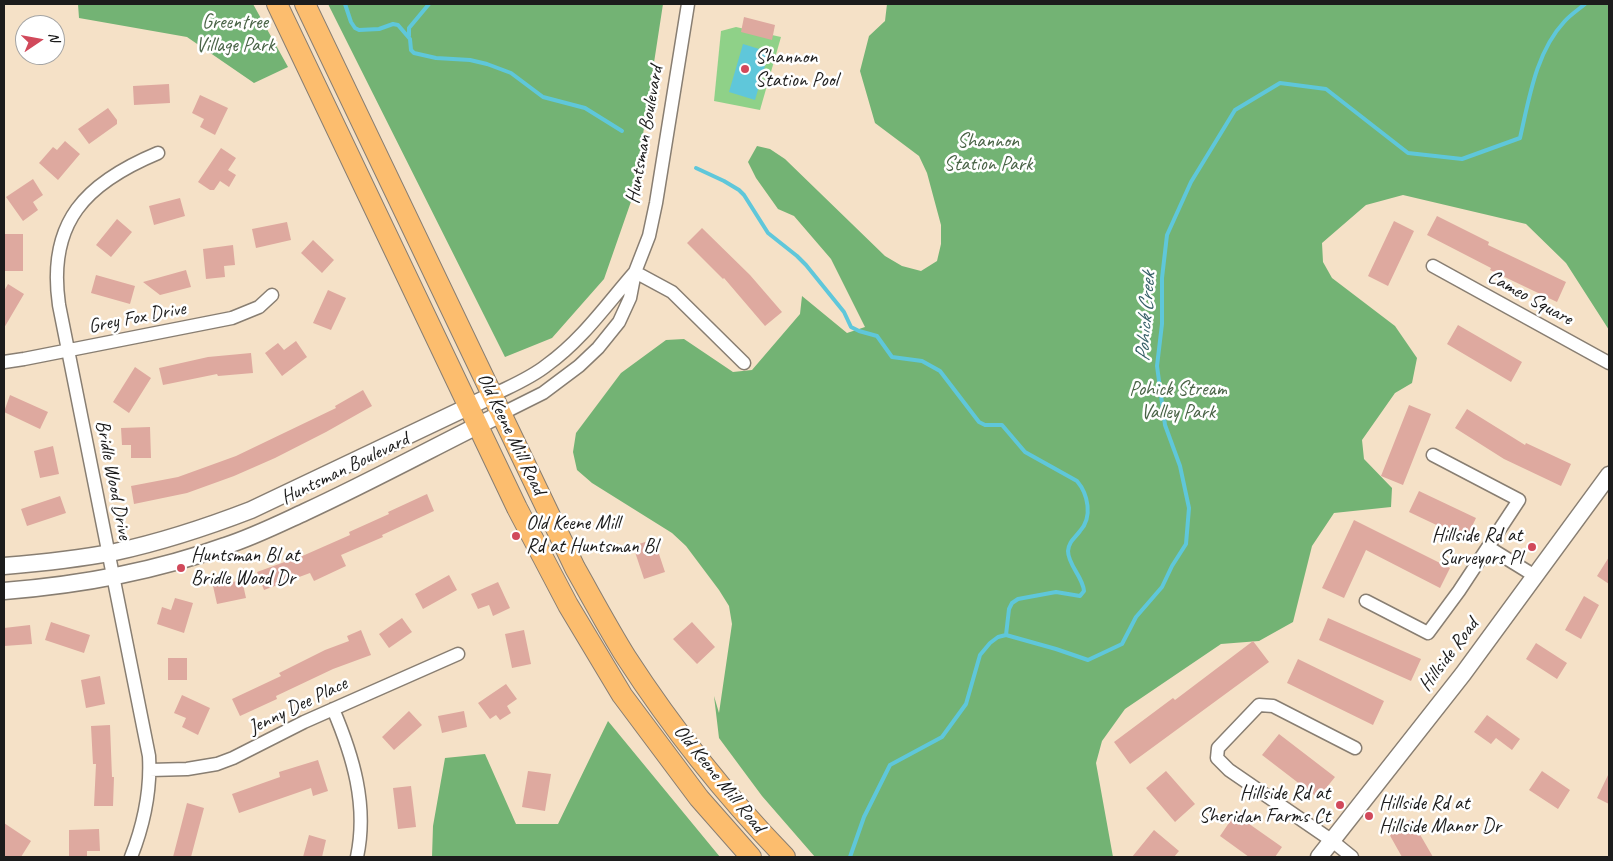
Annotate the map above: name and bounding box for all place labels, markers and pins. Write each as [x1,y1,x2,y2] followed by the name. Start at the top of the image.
[755,46,838,93] place label: Shannon Station Pool
[739,63,751,75] marker: Shannon Station Pool
[526,512,658,559] place label: Old Keene Mill Rd at Huntsman Bl
[1432,524,1522,571] place label: Hillside Rd at Surveyors Pl
[510,530,522,542] marker: Old Keene Mill Rd at Huntsman Bl
[1526,541,1538,553] marker: Hillside Rd at Surveyors Pl
[191,544,299,591] place label: Huntsman Bl at Bridle Wood Dr
[175,562,187,574] marker: Huntsman Bl at Bridle Wood Dr
[1199,782,1330,829] place label: Hillside Rd at Sheridan Farms Ct
[1379,792,1501,839] place label: Hillside Rd at Hillside Manor Dr
[1334,799,1346,811] marker: Hillside Rd at Sheridan Farms Ct
[1363,810,1375,822] marker: Hillside Rd at Hillside Manor Dr

